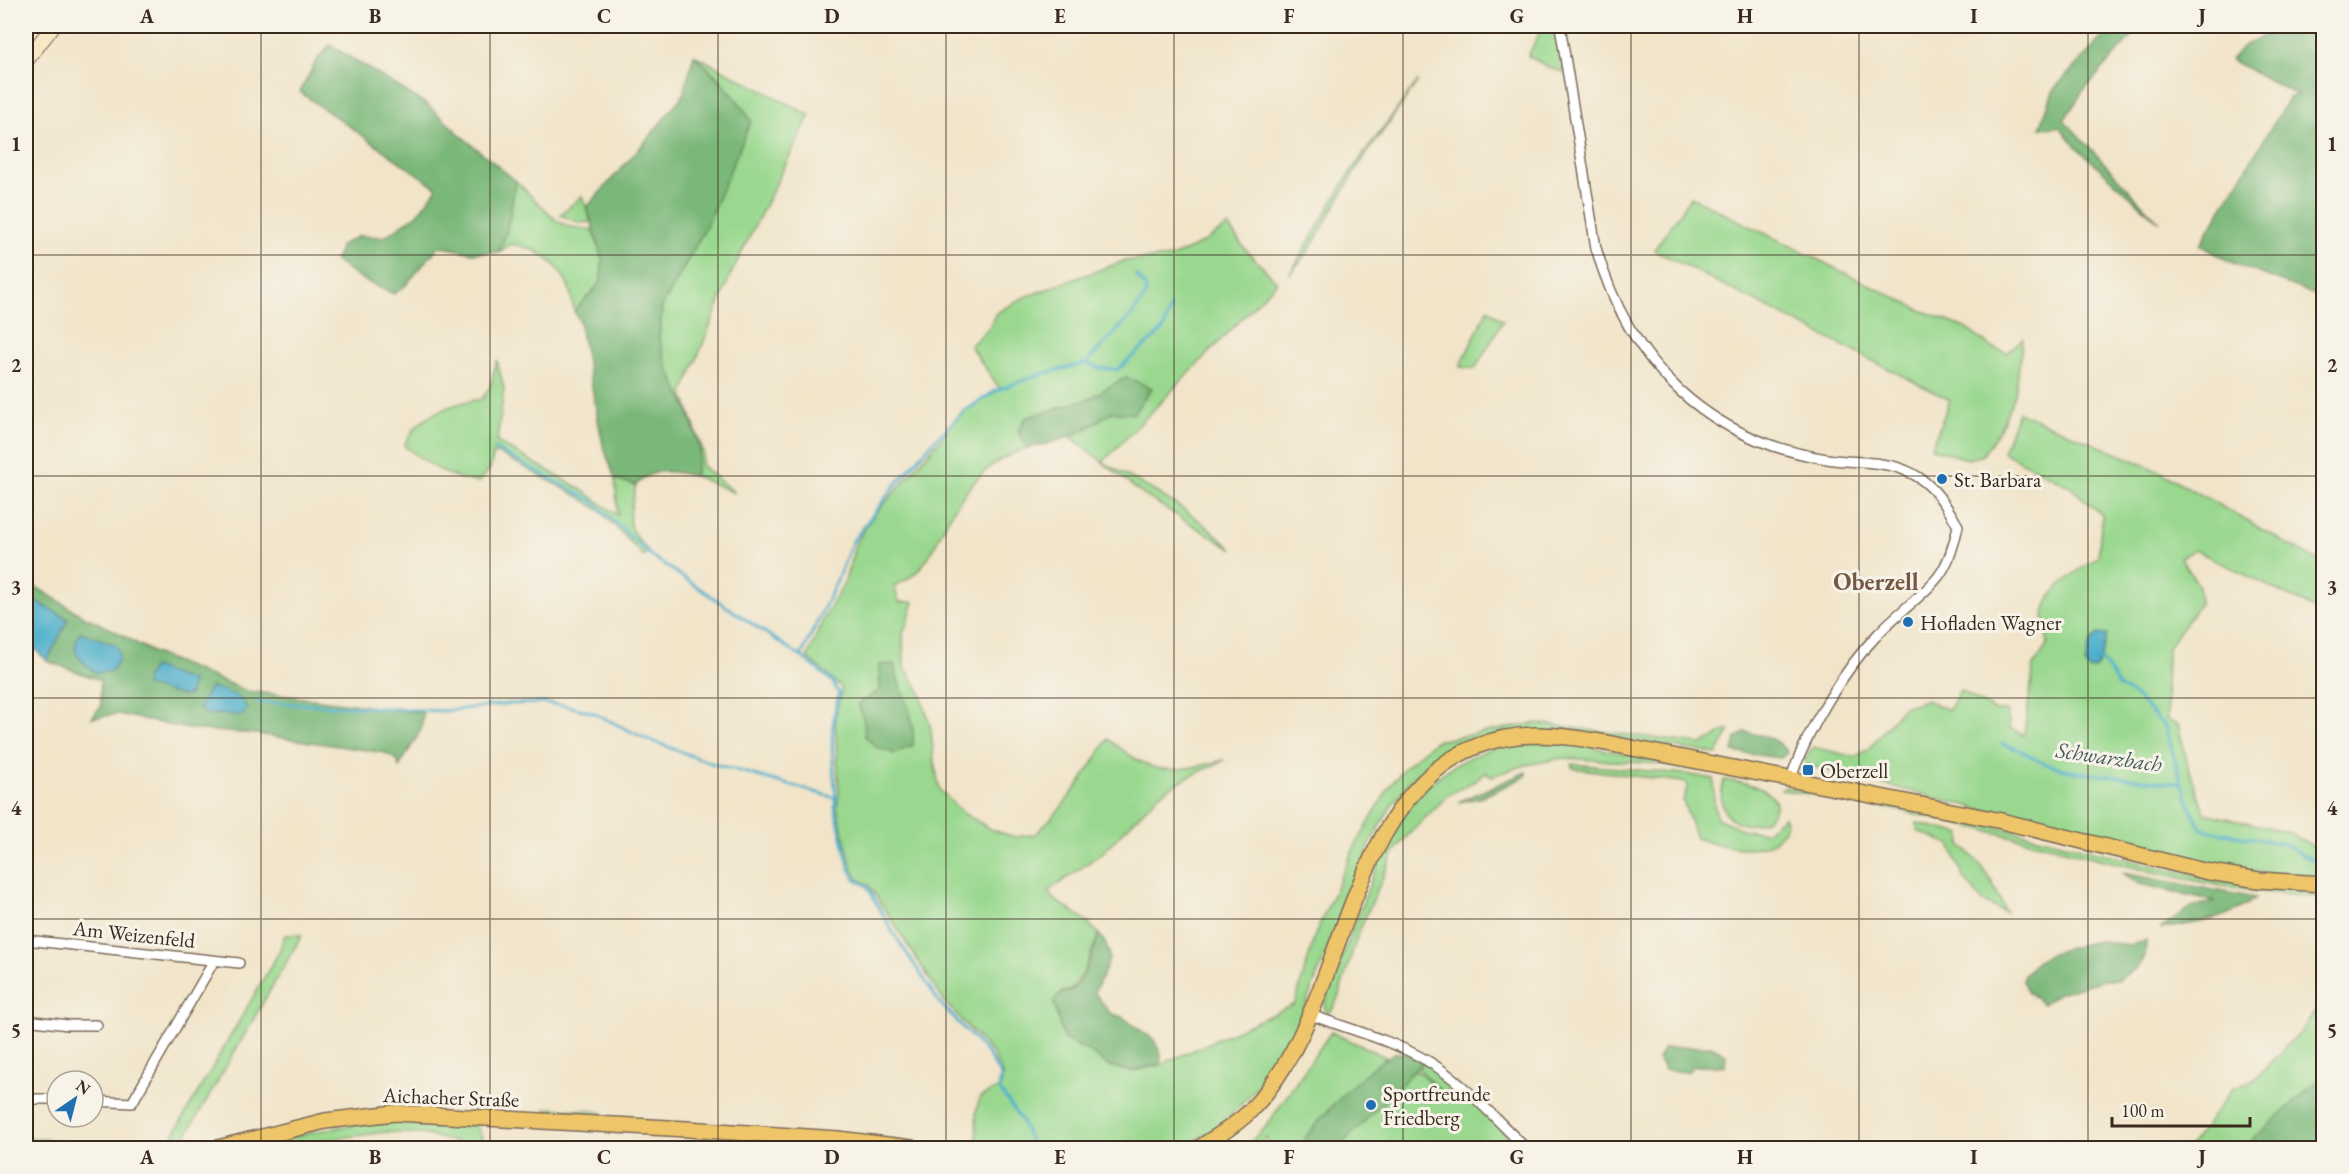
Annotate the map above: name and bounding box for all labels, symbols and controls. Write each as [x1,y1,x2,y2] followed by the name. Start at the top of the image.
[139,3,155,29] text: A
[369,3,381,29] text: B
[597,3,611,29] text: C
[824,3,840,29] text: D
[1054,3,1066,29] text: E
[1284,3,1295,29] text: F
[1510,3,1524,29] text: G
[1737,3,1753,29] text: H
[1970,3,1978,29] text: I
[2196,3,2206,29] text: J
[11,131,21,157] text: 1
[2327,131,2337,157] text: 1
[11,352,22,378] text: 2
[2327,352,2338,378] text: 2
[1954,466,2042,493] place label: St. Barbara
[1935,472,1949,486] marker: St. Barbara
[1833,566,1919,597] district label: Oberzell
[11,574,21,600] text: 3
[2327,574,2337,600] text: 3
[1920,609,2061,636] place label: Hofladen Wagner
[1901,615,1915,629] marker: Hofladen Wagner
[2053,735,2164,779] water label: Schwarzbach
[1820,757,1888,784] place label: Oberzell
[1801,763,1815,777] marker: Oberzell
[11,795,22,821] text: 4
[2327,795,2338,821] text: 4
[71,914,197,954] street label: Am Weizenfeld
[11,1017,21,1043] text: 5
[2327,1017,2337,1043] text: 5
[45,1069,105,1129] north arrow
[72,1075,95,1099] text: N
[1383,1080,1491,1131] place label: Sportfreunde Friedberg
[381,1081,520,1113] street label: Aichacher Straße
[2112,1090,2250,1128] scale bar
[1364,1098,1378,1112] marker: Sportfreunde Friedberg
[2121,1099,2165,1122] text: 100 m
[139,1144,155,1170] text: A
[369,1144,381,1170] text: B
[597,1144,611,1170] text: C
[824,1144,840,1170] text: D
[1054,1144,1066,1170] text: E
[1284,1144,1295,1170] text: F
[1510,1144,1524,1170] text: G
[1737,1144,1753,1170] text: H
[1970,1144,1978,1170] text: I
[2196,1144,2206,1170] text: J

